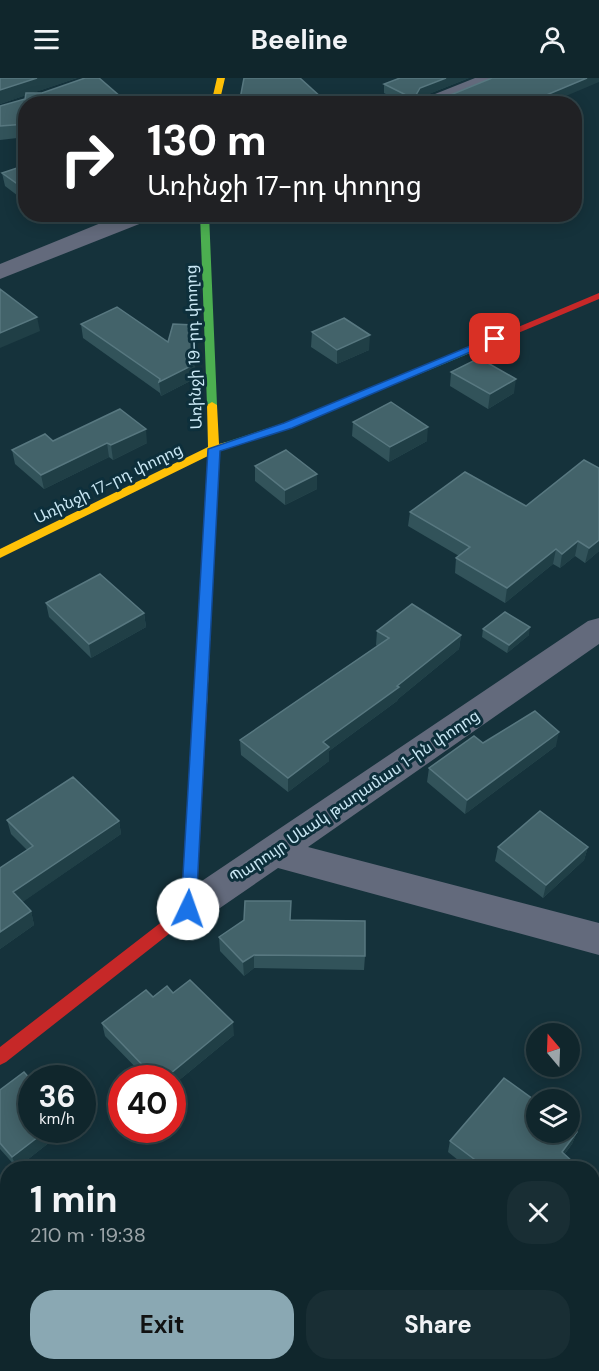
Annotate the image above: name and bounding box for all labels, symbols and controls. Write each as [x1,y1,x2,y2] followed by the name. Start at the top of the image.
[251,22,348,57] text: Beeline
[30,23,63,56] icon: menu
[536,23,569,56] icon: person
[147,113,267,168] text: 130 m
[48,120,126,198] icon: right
[147,168,422,203] text: Առինջի 17-րդ փողոց
[180,264,207,430] street label: Առինջի 19-րդ փողոց
[469,313,520,364] pin
[478,322,511,355] icon: arrive
[30,438,186,529] street label: Առինջի 17-րդ փողոց
[225,705,483,888] street label: Պարույր Սևակ թաղամաս 1-ին փողոց
[156,877,220,941] position arrow
[526,1023,580,1077] north arrow
[526,1023,580,1143] map controls
[108,1065,186,1143] speed limit sign: 40
[38,1077,76,1116] text: 36
[526,1089,580,1143] button: layers
[39,1109,75,1129] text: km/h
[30,1176,118,1223] text: 1 min
[507,1181,570,1244] button: close
[30,1222,146,1248] text: 210 m · 19:38
[30,1290,294,1359] button: Exit
[306,1290,570,1359] button: Share

